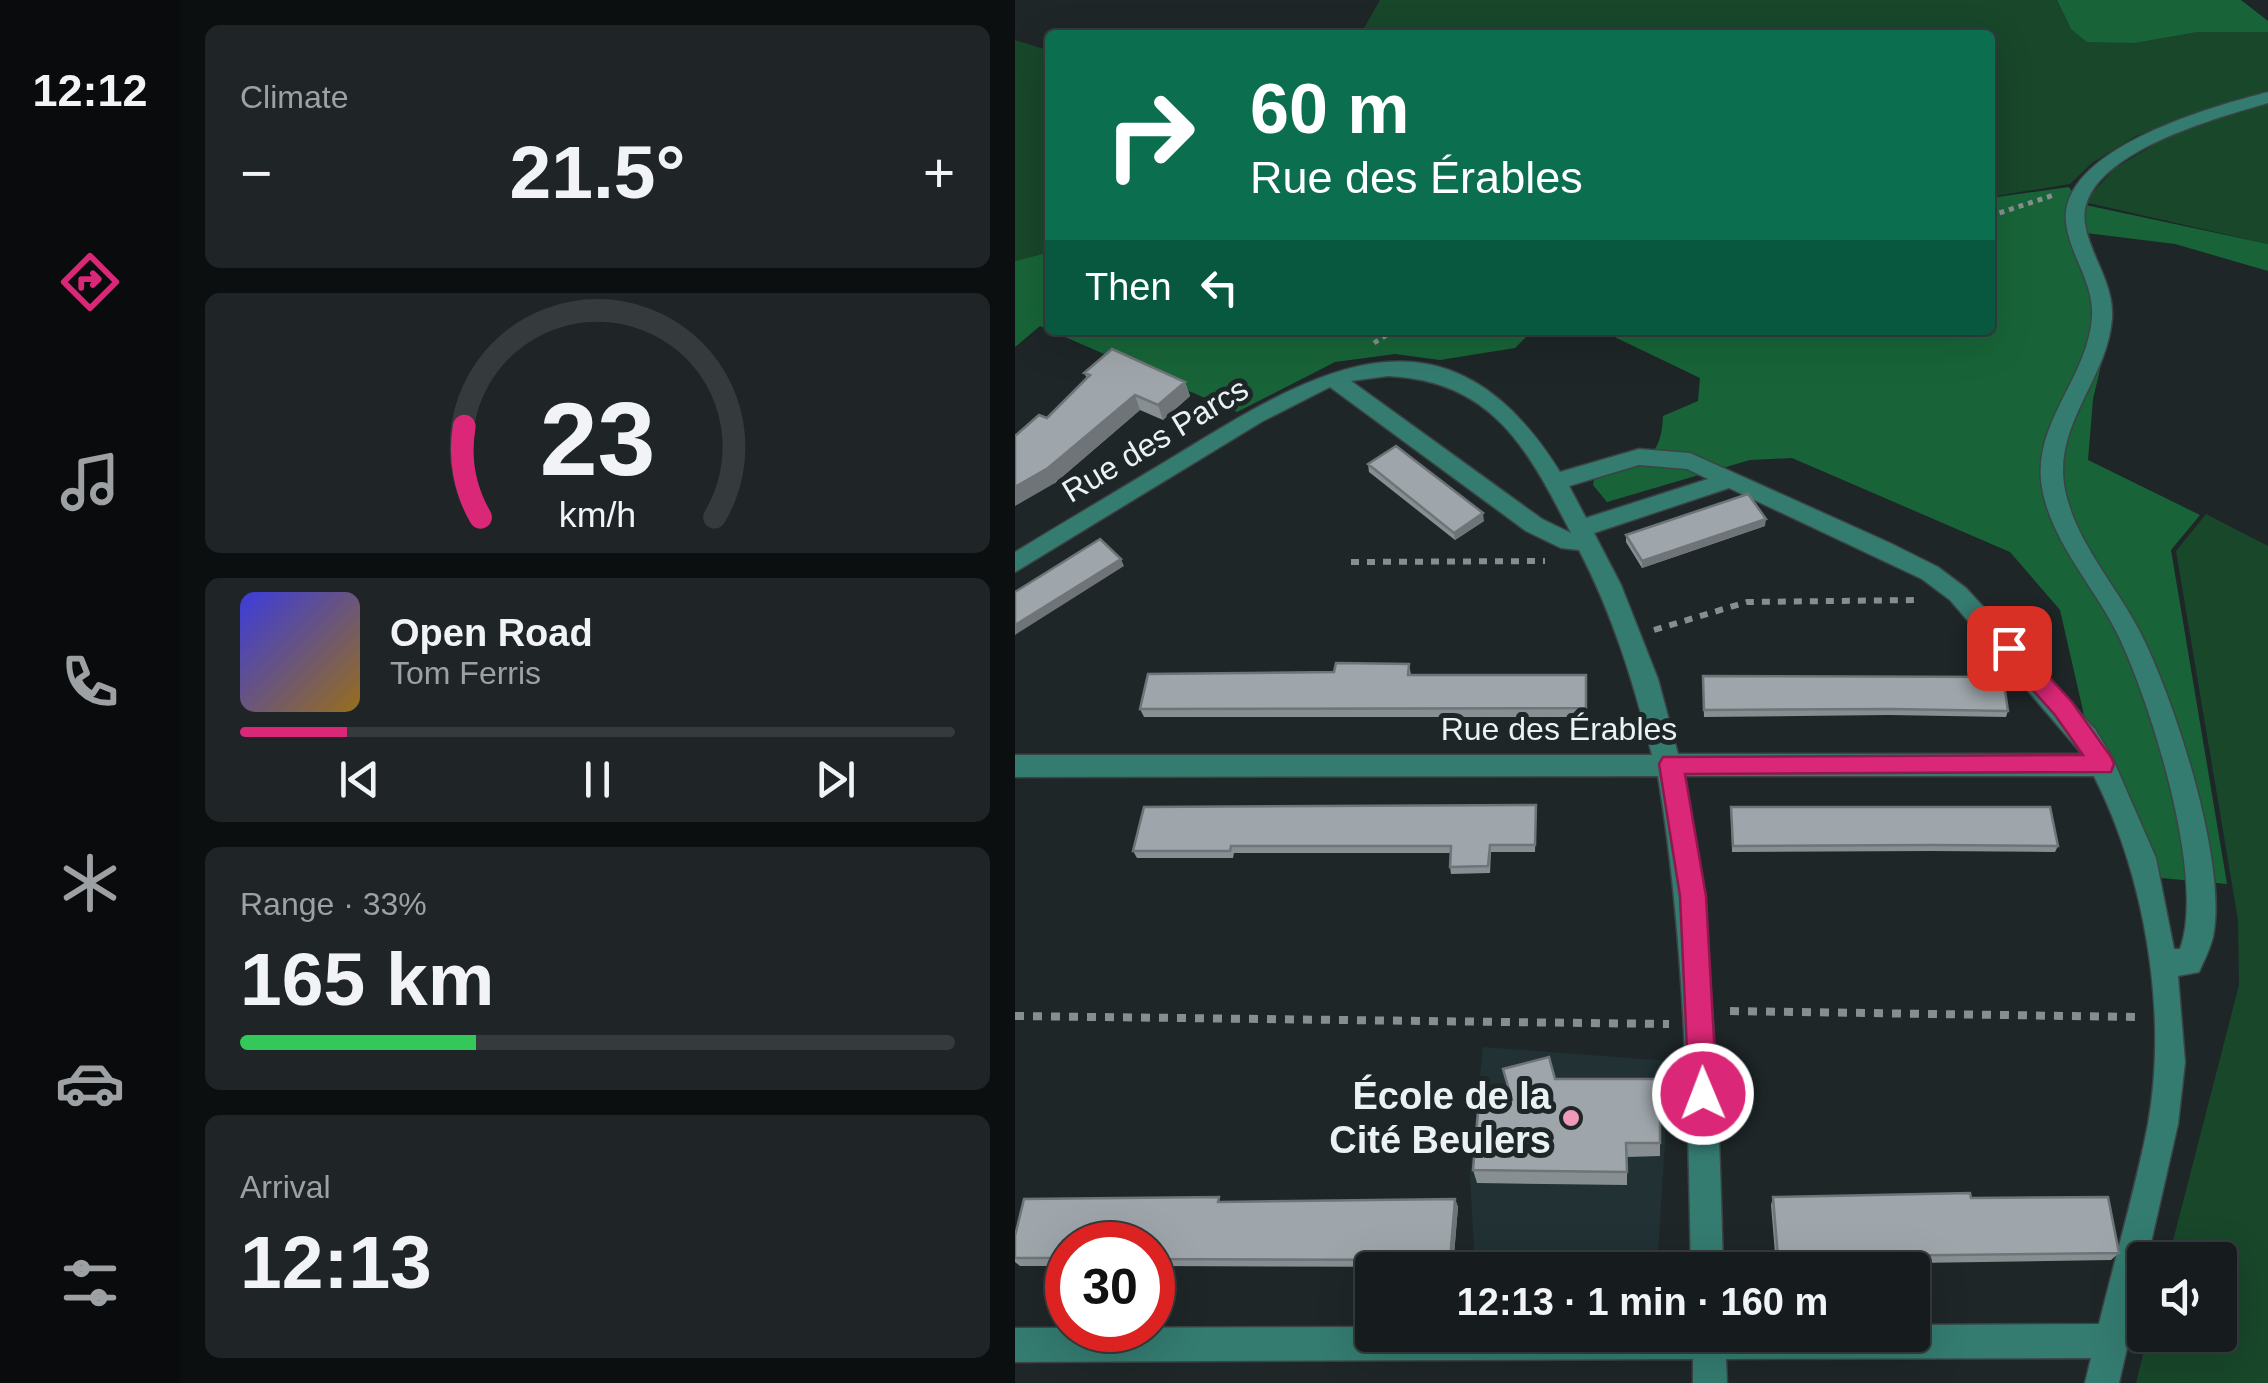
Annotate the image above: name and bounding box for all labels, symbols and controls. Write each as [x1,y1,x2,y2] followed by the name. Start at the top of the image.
[32,65,148,116] text: 12:12
[1085,70,1215,200] icon: right
[1250,70,1410,148] text: 60 m
[240,79,348,115] text: Climate
[510,130,685,214] text: 21.5°
[240,142,272,204] text: −
[923,142,955,204] text: +
[1250,152,1583,203] text: Rue des Érables
[55,247,125,317] icon: directions
[1192,260,1247,315] icon: left
[1085,266,1172,308] text: Then
[1056,371,1254,509] street label: Rue des Parcs
[540,381,655,497] text: 23
[55,447,125,517] icon: music
[559,495,636,535] text: km/h
[1967,606,2052,691] pin
[390,612,593,654] text: Open Road
[1982,621,2037,676] icon: arrive
[55,647,125,717] icon: phone
[390,655,541,691] text: Tom Ferris
[1441,711,1677,747] street label: Rue des Érables
[332,752,387,807] icon: previous
[570,752,625,807] icon: pause
[808,752,863,807] icon: next
[55,848,125,918] icon: climate
[240,886,427,922] text: Range · 33%
[240,937,494,1021] text: 165 km
[1651,1042,1755,1146] position arrow
[55,1048,125,1118] icon: car
[1329,1074,1552,1161] place label: École de la Cité Beulers
[1560,1107,1582,1129] marker: École de la Cité Beulers
[240,1169,331,1205] text: Arrival
[240,1220,432,1304] text: 12:13
[1045,1222,1175,1352] speed limit sign: 30
[2127,1242,2237,1352] map controls
[2127,1242,2237,1352] button: sound
[55,1248,125,1318] icon: filters
[1457,1281,1828,1323] text: 12:13 · 1 min · 160 m

